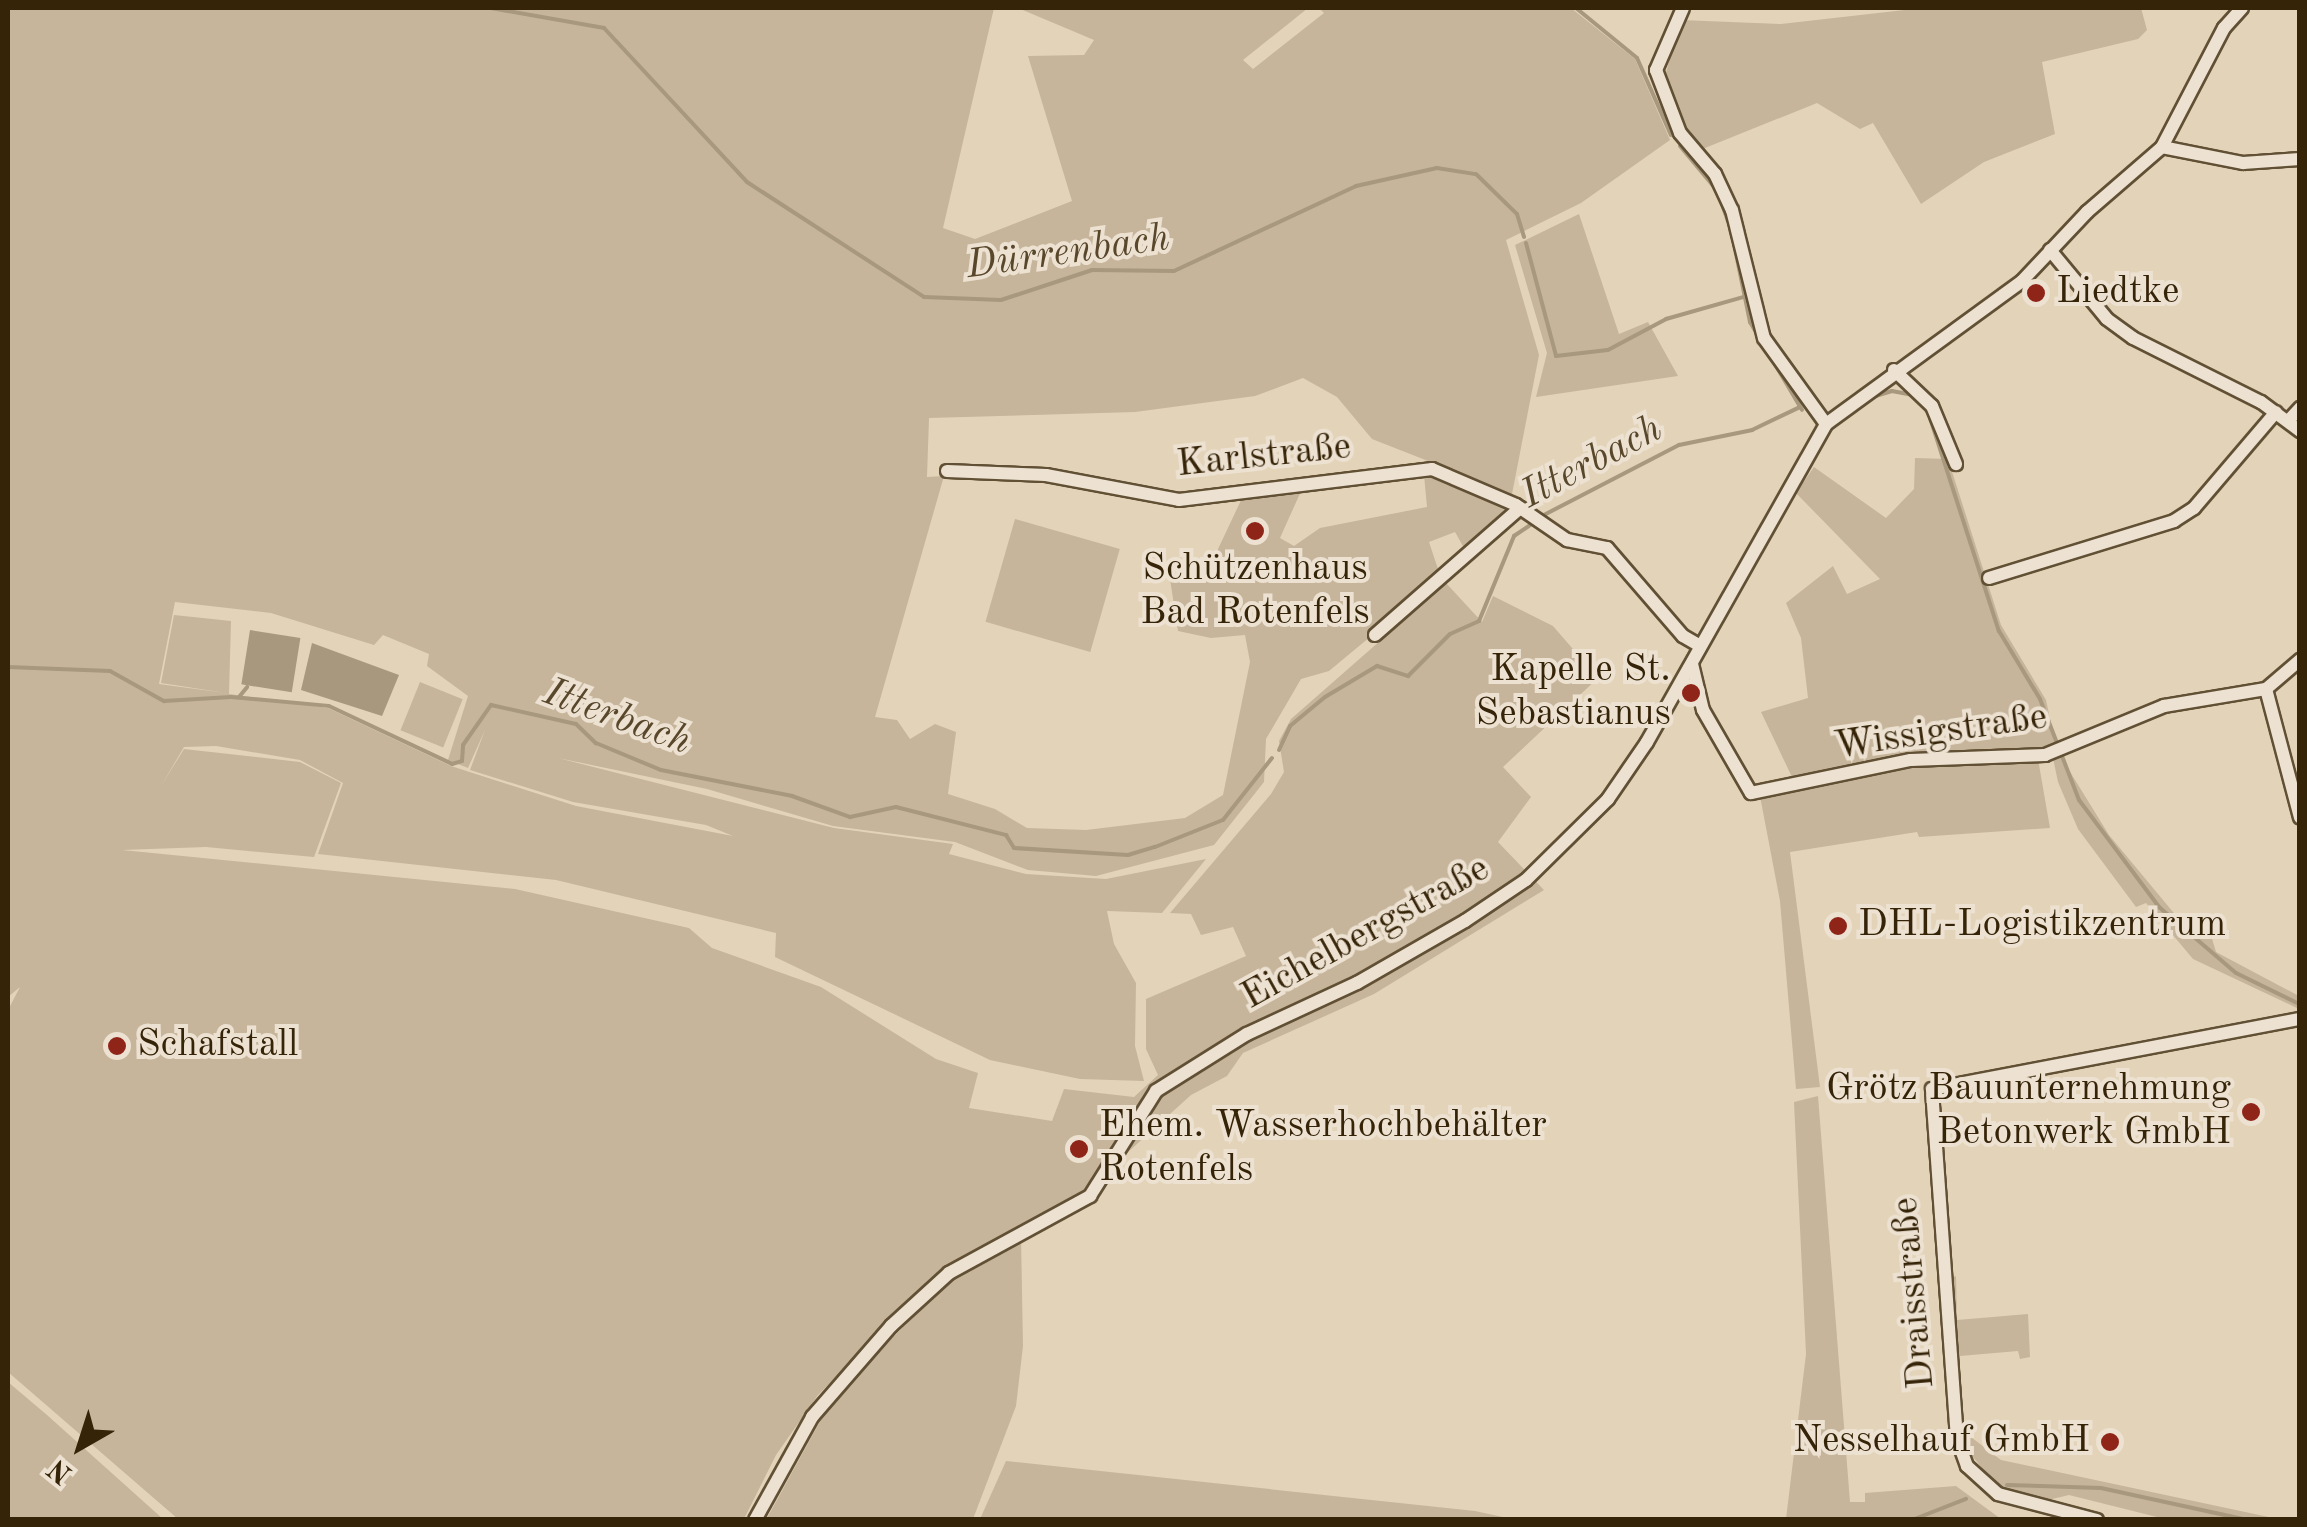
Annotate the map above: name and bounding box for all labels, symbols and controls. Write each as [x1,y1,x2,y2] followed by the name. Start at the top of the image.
[963,215,1173,291] water label: Dürrenbach
[2056,270,2180,316] place label: Liedtke
[2025,282,2047,304] marker: Liedtke
[1513,406,1671,520] water label: Itterbach
[1175,425,1353,489] street label: Karlstraße
[1244,520,1266,542] marker: Schützenhaus Bad Rotenfels
[1140,547,1370,636] place label: Schützenhaus Bad Rotenfels
[1476,648,1671,738] place label: Kapelle St. Sebastianus
[537,669,697,767] water label: Itterbach
[1680,682,1702,704] marker: Kapelle St. Sebastianus
[1832,695,2050,771] street label: Wissigstraße
[1234,847,1498,1021] street label: Eichelbergstraße
[1858,903,2226,949] place label: DHL-Logistikzentrum
[1827,915,1849,937] marker: DHL-Logistikzentrum
[137,1023,298,1069] place label: Schafstall
[106,1035,128,1057] marker: Schafstall
[1826,1067,2231,1156] place label: Grötz Bauunternehmung Betonwerk GmbH
[2240,1101,2262,1123] marker: Grötz Bauunternehmung Betonwerk GmbH
[1099,1104,1547,1194] place label: Ehem. Wasserhochbehälter Rotenfels
[1068,1138,1090,1160] marker: Ehem. Wasserhochbehälter Rotenfels
[1884,1195,1946,1391] street label: Draisstraße
[30,1397,130,1497] north arrow
[1793,1419,2090,1465] place label: Nesselhauf GmbH
[2099,1431,2121,1453] marker: Nesselhauf GmbH
[44,1453,78,1488] text: N

